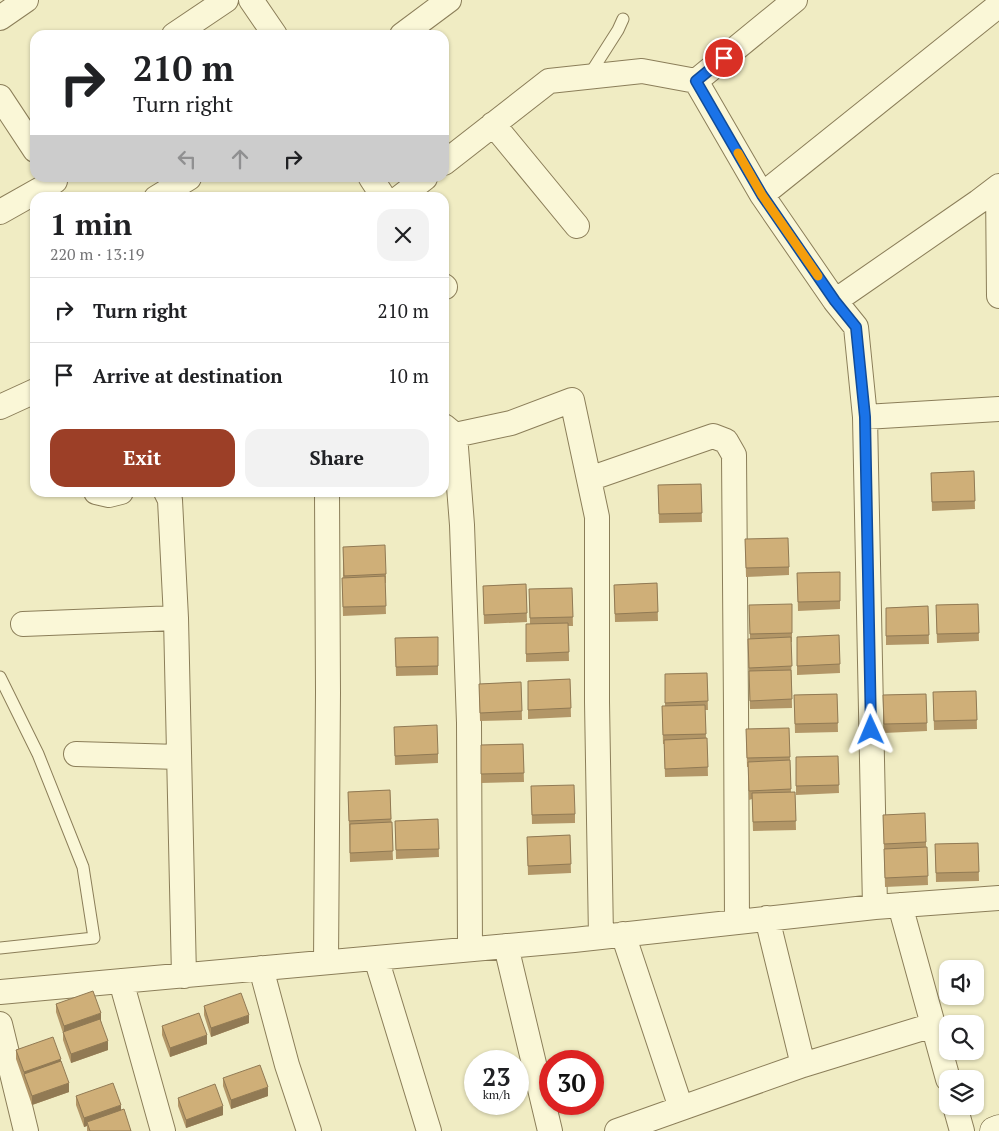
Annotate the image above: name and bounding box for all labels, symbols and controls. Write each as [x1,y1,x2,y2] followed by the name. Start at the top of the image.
[703,37,745,79] pin
[710,44,738,72] icon: arrive
[133,45,234,91] text: 210 m
[50,50,115,115] icon: right
[133,89,233,118] text: Turn right
[173,145,201,173] icon: left
[226,145,254,173] icon: ahead
[279,145,307,173] icon: right
[50,204,132,244] text: 1 min
[377,209,429,261] button: close
[50,243,144,265] text: 220 m · 13:19
[50,296,78,324] icon: right
[93,298,187,323] text: Turn right
[378,298,429,323] text: 210 m
[50,361,78,389] icon: arrive
[93,363,282,388] text: Arrive at destination
[388,363,429,388] text: 10 m
[50,429,235,487] button: Exit
[245,429,429,487] button: Share
[844,703,896,755] position arrow
[939,960,984,1115] map controls
[939,960,984,1005] button: sound
[939,1015,984,1060] button: search
[539,1050,604,1115] speed limit sign: 30
[482,1060,511,1093] text: 23
[939,1070,984,1115] button: layers
[483,1087,510,1102] text: km/h

